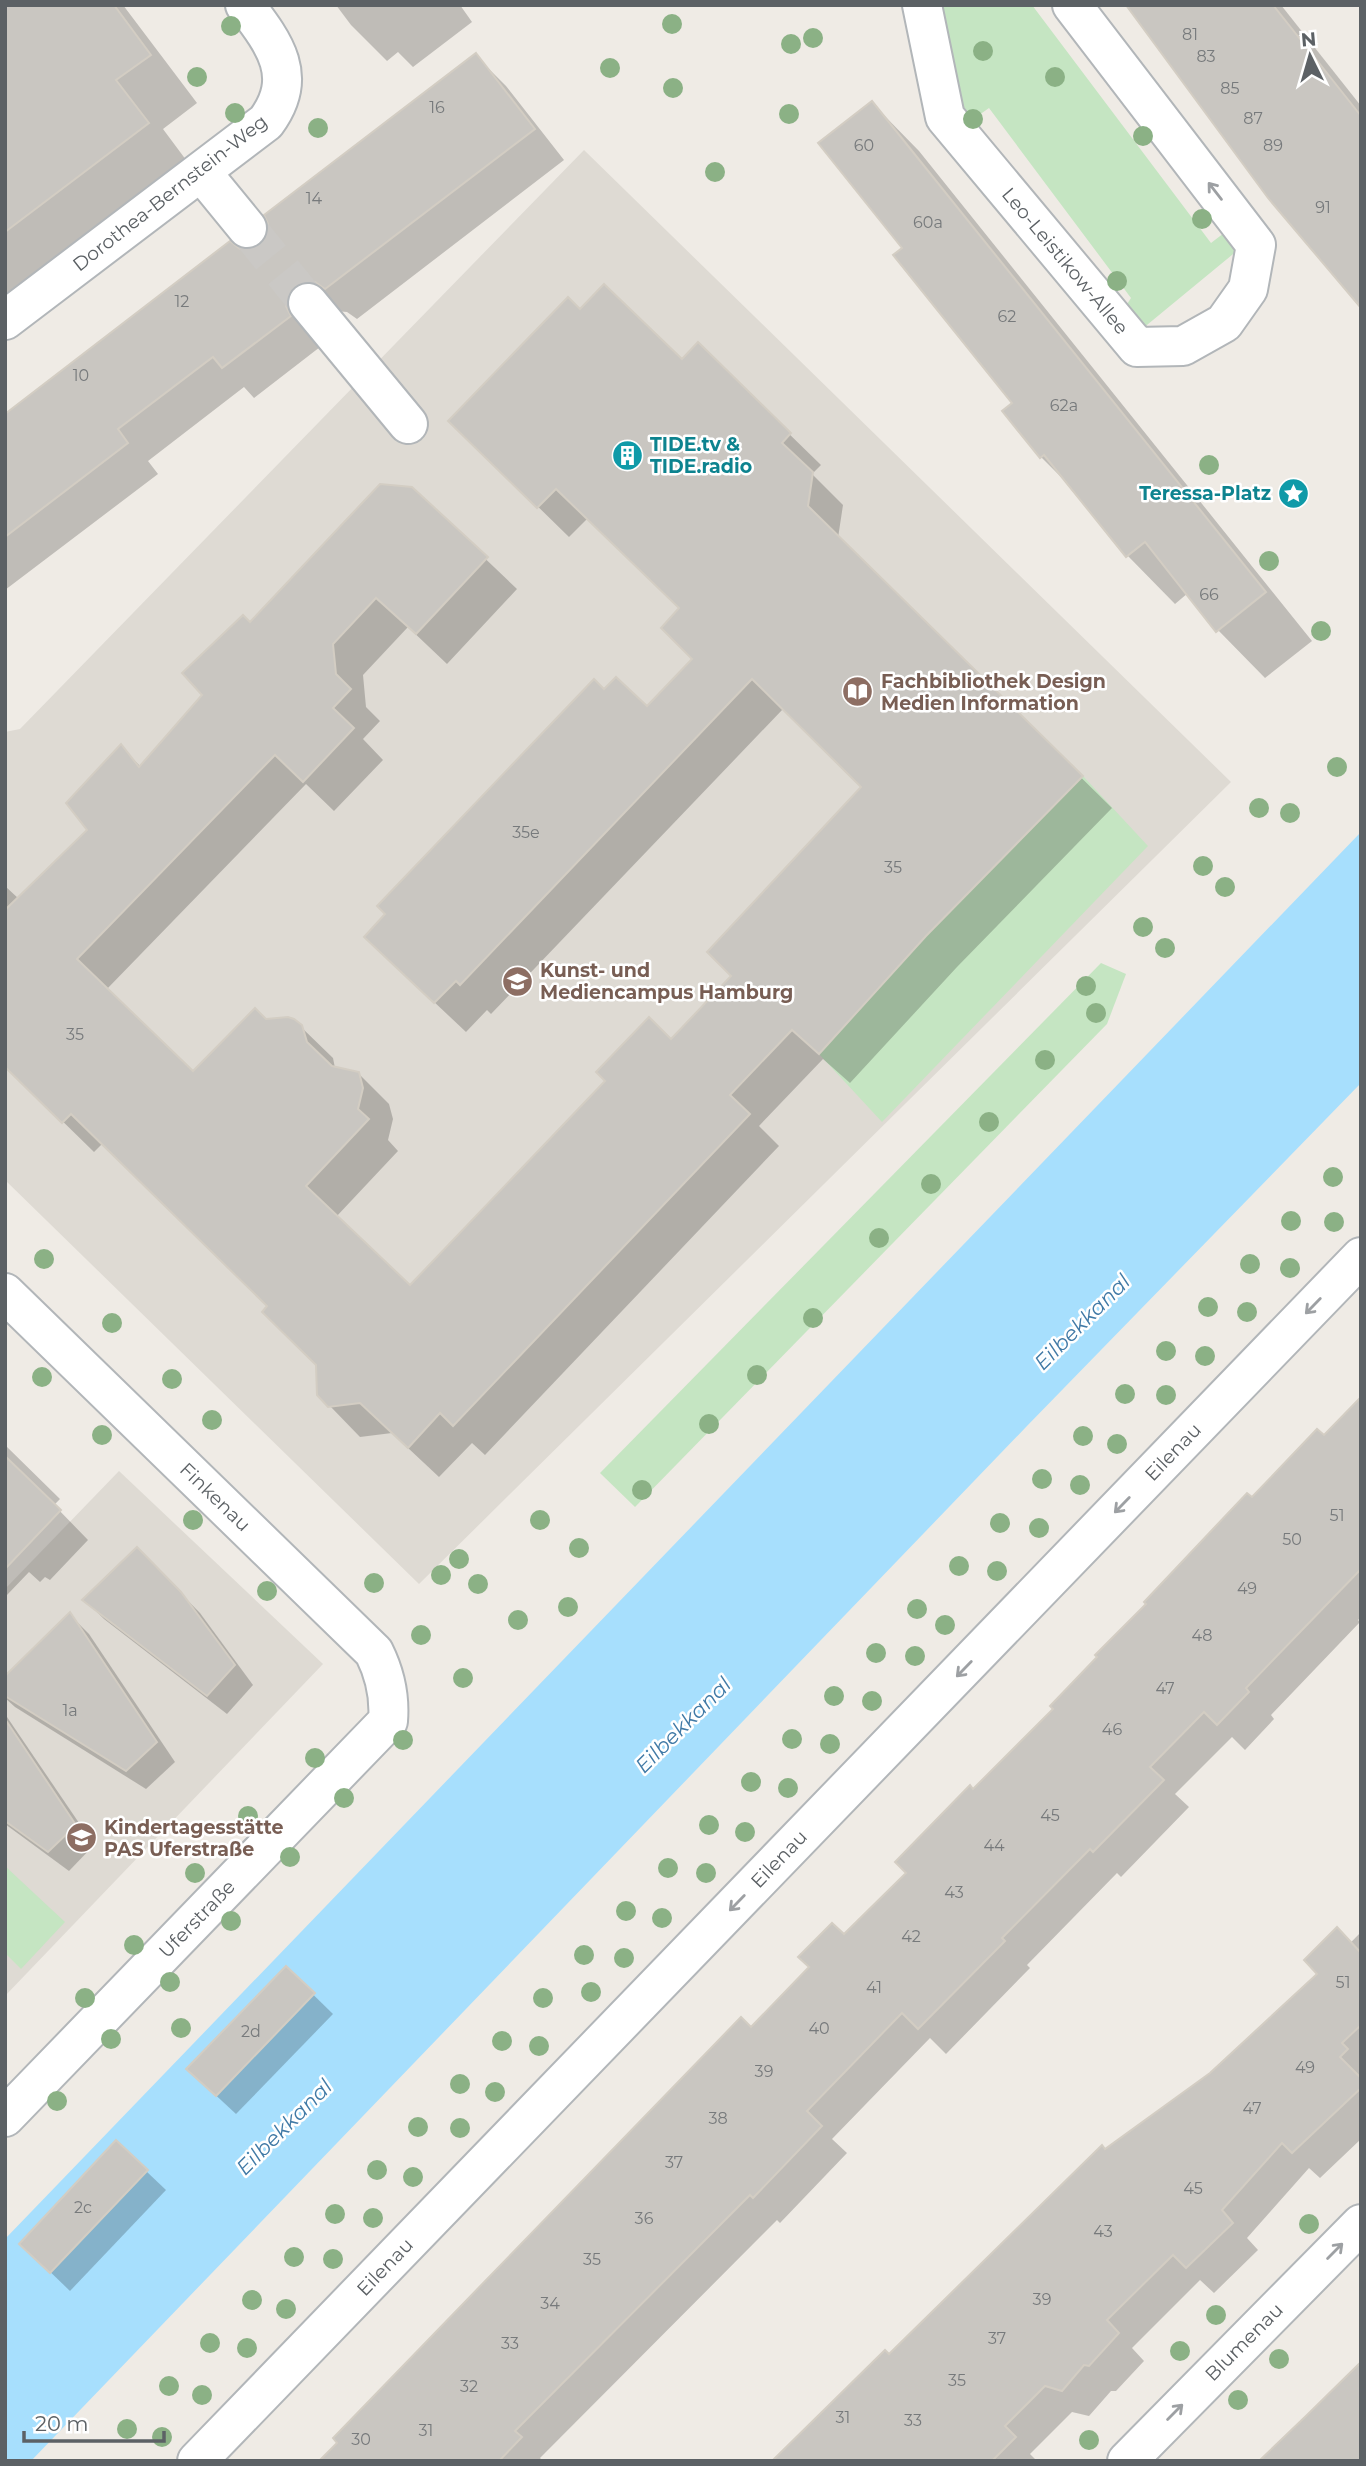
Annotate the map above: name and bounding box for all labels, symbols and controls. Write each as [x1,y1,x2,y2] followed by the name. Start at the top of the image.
[1275,21,1345,91] north arrow
[1182,25,1198,44] house number: 81
[1300,27,1317,52] text: N
[1196,47,1216,66] house number: 83
[1220,79,1240,98] house number: 85
[429,98,445,117] house number: 16
[1243,109,1263,128] house number: 87
[68,110,272,276] street label: Dorothea-Bernstein-Weg
[854,136,874,155] house number: 60
[1263,136,1283,155] house number: 89
[1207,182,1222,200] one-way arrow
[997,183,1133,339] street label: Leo-Leistikow-Allee
[306,189,323,208] house number: 14
[1315,198,1331,217] house number: 91
[913,213,943,232] house number: 60a
[175,292,189,311] house number: 12
[998,307,1016,326] house number: 62
[73,366,89,385] house number: 10
[1050,396,1078,415] house number: 62a
[650,433,752,478] place label: TIDE.tv & TIDE.radio
[610,438,644,472] building icon: TIDE.tv & TIDE.radio
[1277,476,1311,510] place icon: Teressa-Platz
[1139,482,1271,505] place label: Teressa-Platz
[1199,585,1219,604] house number: 66
[881,670,1106,715] place label: Fachbibliothek Design Medien Information
[841,675,875,709] library icon: Fachbibliothek Design Medien Information
[512,823,540,842] house number: 35e
[884,858,902,877] house number: 35
[540,959,793,1004] place label: Kunst- und Mediencampus Hamburg
[500,964,534,998] school or university icon: Kunst- und Mediencampus Hamburg
[66,1025,84,1044] house number: 35
[1029,1269,1135,1375] water label: Eilbekkanal
[1305,1297,1322,1314] one-way arrow
[1140,1418,1206,1486] street label: Eilenau
[175,1458,255,1536] street label: Finkenau
[1113,1497,1130,1514] one-way arrow
[1330,1506,1344,1525] house number: 51
[1282,1530,1302,1549] house number: 50
[1237,1579,1257,1598] house number: 49
[1192,1626,1212,1645] house number: 48
[955,1660,972,1677] one-way arrow
[630,1672,736,1778] water label: Eilbekkanal
[1155,1679,1175,1698] house number: 47
[62,1701,78,1720] house number: 1a
[1102,1720,1122,1739] house number: 46
[1040,1806,1060,1825] house number: 45
[104,1816,283,1861] place label: Kindertagesstätte PAS Uferstraße
[64,1821,98,1855] school or university icon: Kindertagesstätte PAS Uferstraße
[746,1825,812,1893] street label: Eilenau
[983,1836,1005,1855] house number: 44
[154,1875,240,1963] street label: Uferstraße
[944,1883,964,1902] house number: 43
[729,1894,746,1911] one-way arrow
[901,1927,921,1946] house number: 42
[1336,1973,1350,1992] house number: 51
[866,1978,882,1997] house number: 41
[808,2019,830,2038] house number: 40
[241,2022,261,2041] house number: 2d
[1295,2058,1315,2077] house number: 49
[755,2062,773,2081] house number: 39
[231,2074,337,2180] water label: Eilbekkanal
[1242,2099,1262,2118] house number: 47
[708,2109,728,2128] house number: 38
[665,2153,683,2172] house number: 37
[1183,2179,1203,2198] house number: 45
[74,2198,92,2217] house number: 2c
[635,2209,654,2228] house number: 36
[1093,2222,1113,2241] house number: 43
[352,2233,418,2301] street label: Eilenau
[1326,2242,1343,2259] one-way arrow
[583,2250,601,2269] house number: 35
[1033,2290,1051,2309] house number: 39
[540,2294,560,2313] house number: 34
[1200,2298,1288,2386] street label: Blumenau
[988,2329,1006,2348] house number: 37
[501,2334,519,2353] house number: 33
[948,2371,966,2390] house number: 35
[460,2377,478,2396] house number: 32
[24,2400,164,2444] scale bar
[1166,2404,1183,2421] one-way arrow
[836,2408,850,2427] house number: 31
[35,2411,89,2436] text: 20 m
[904,2411,922,2430] house number: 33
[419,2421,433,2440] house number: 31
[351,2430,371,2449] house number: 30

